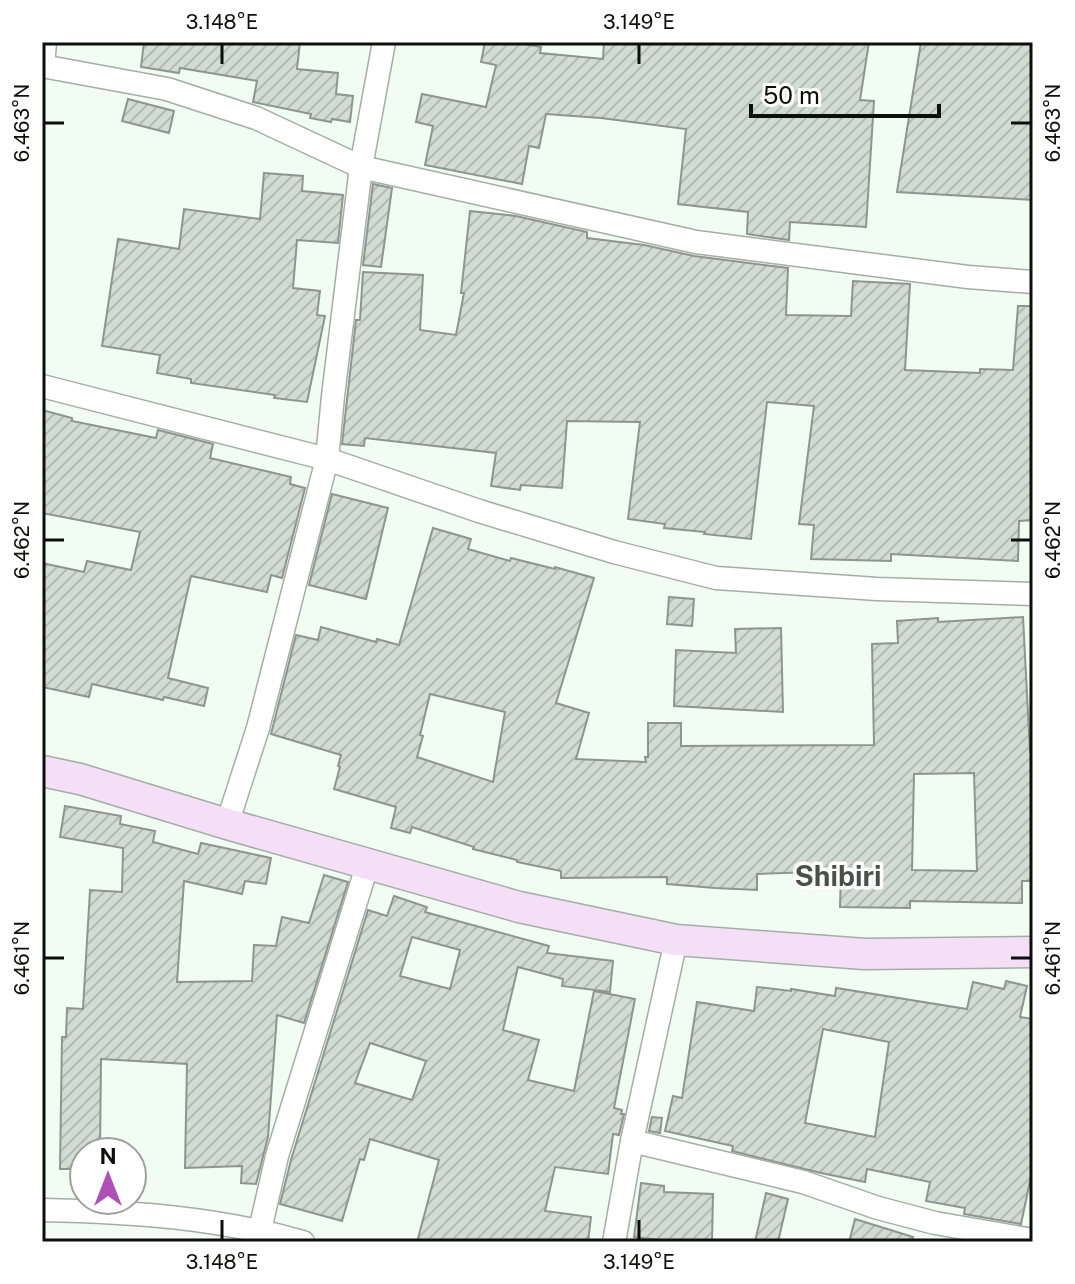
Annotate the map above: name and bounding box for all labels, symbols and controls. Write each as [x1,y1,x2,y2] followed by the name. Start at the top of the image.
[186,10,258,34] text: 3.148°E
[603,10,675,34] text: 3.149°E
[751,68,939,118] scale bar
[763,81,820,109] text: 50 m
[10,84,34,162] text: 6.463°N
[1041,84,1065,162] text: 6.463°N
[10,501,34,579] text: 6.462°N
[1041,501,1065,579] text: 6.462°N
[794,859,882,892] district label: Shibiri
[10,921,34,995] text: 6.461°N
[1041,921,1065,995] text: 6.461°N
[68,1136,148,1216] north arrow
[99,1143,117,1169] text: N
[186,1250,258,1274] text: 3.148°E
[603,1250,675,1274] text: 3.149°E

